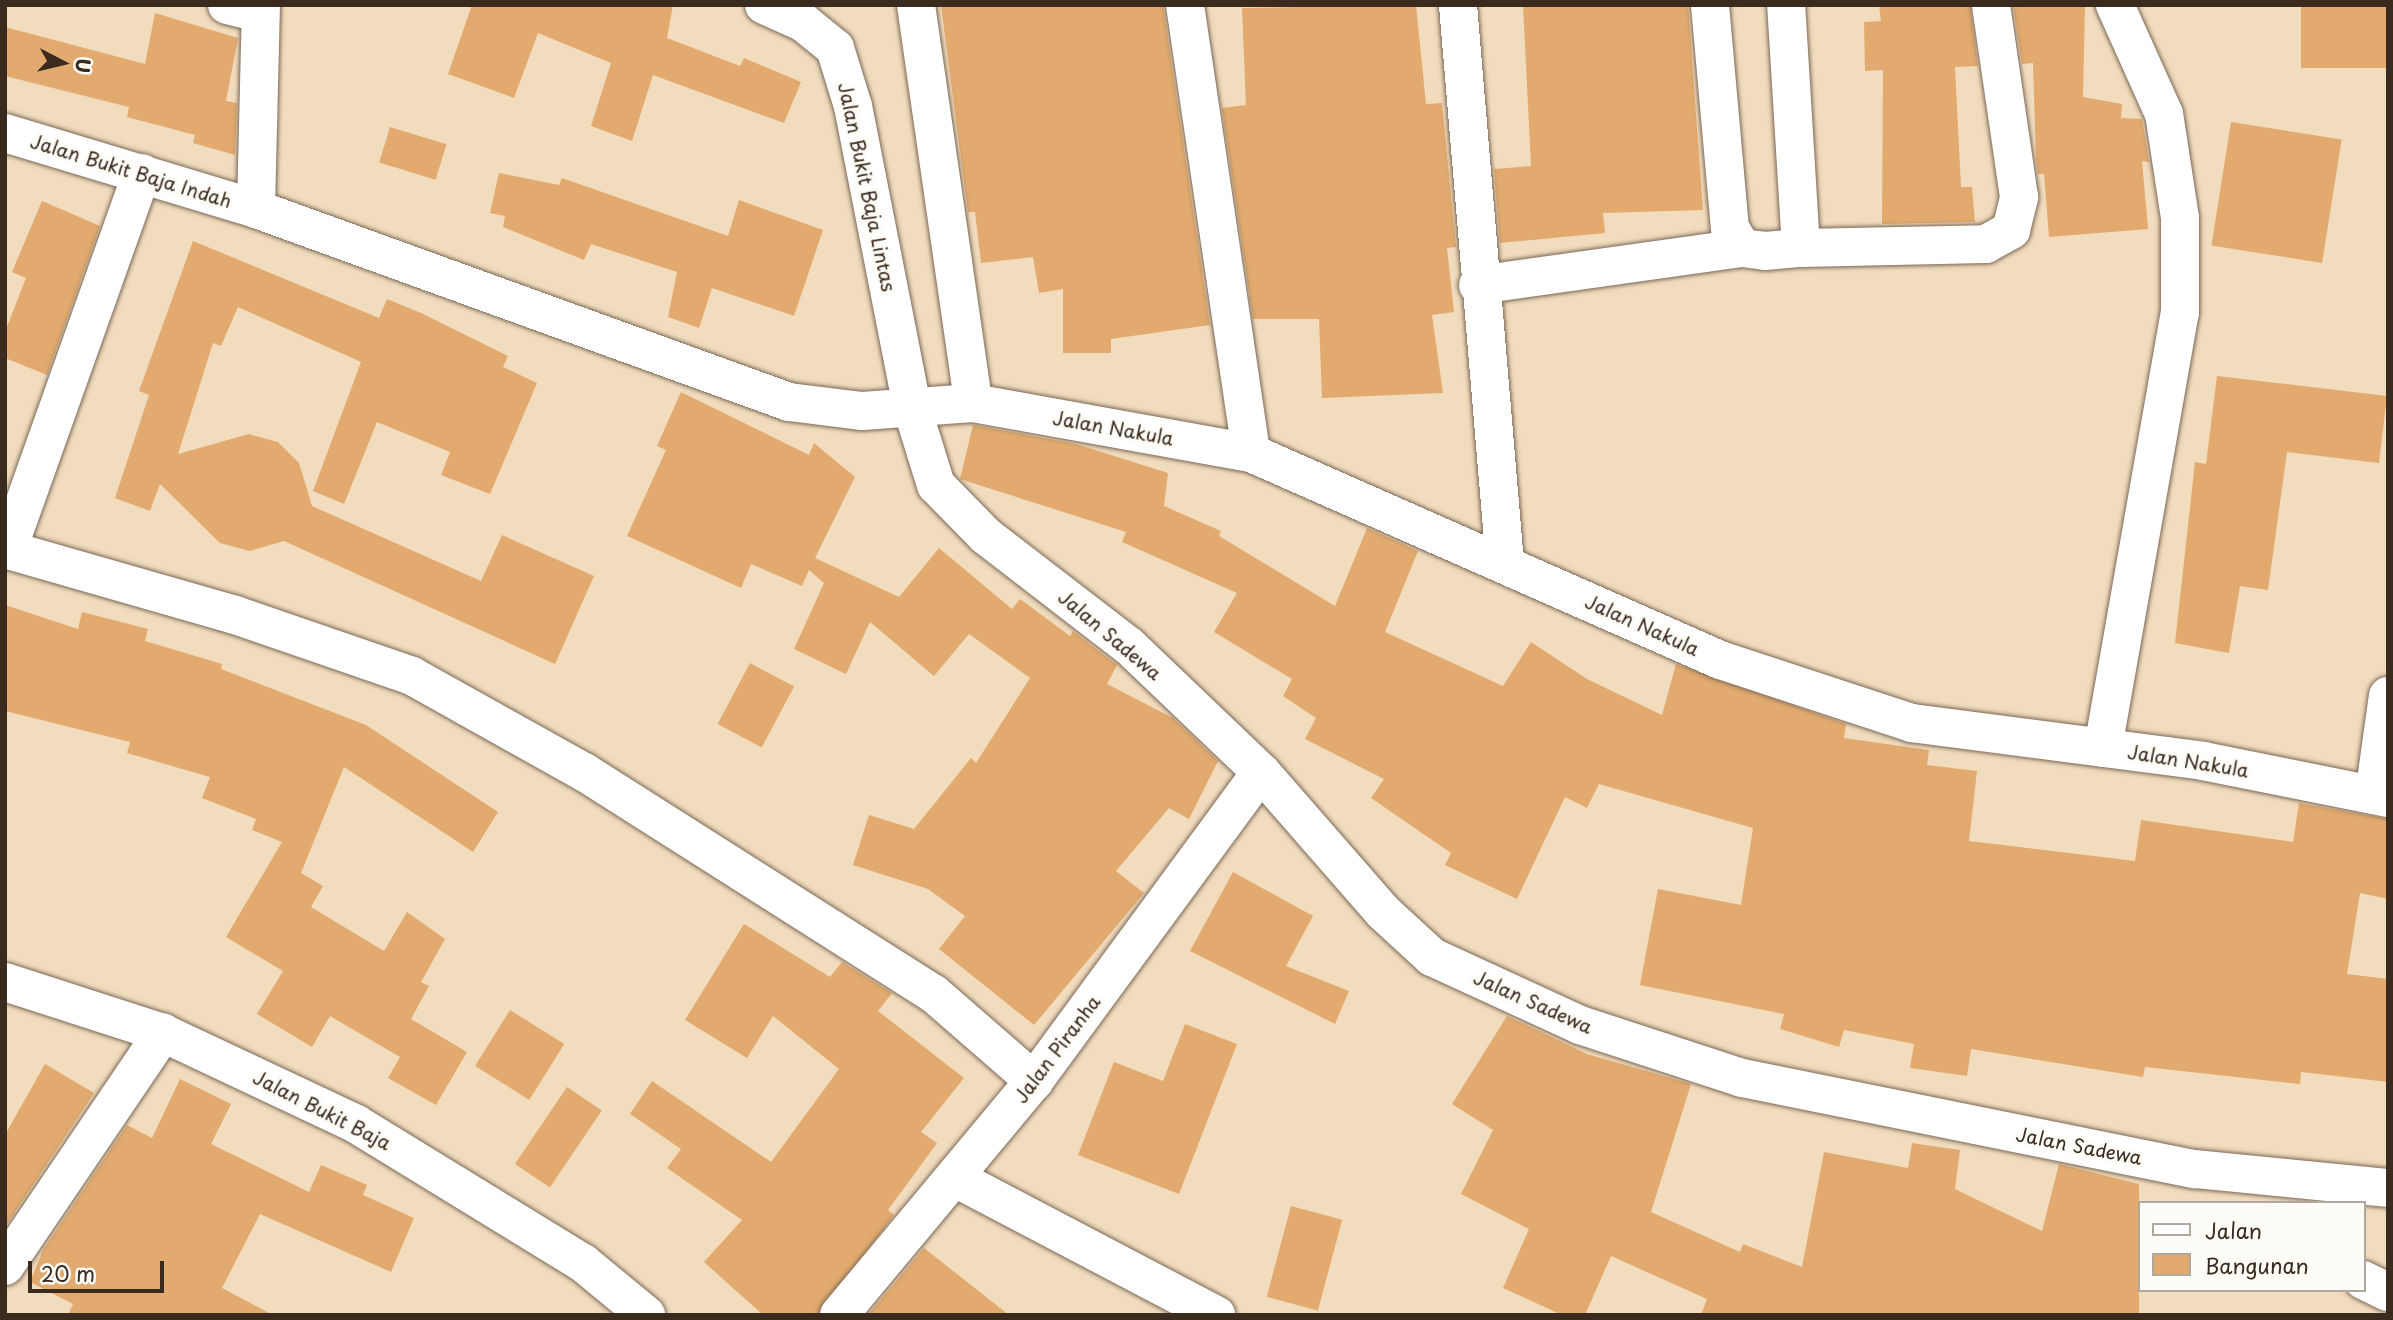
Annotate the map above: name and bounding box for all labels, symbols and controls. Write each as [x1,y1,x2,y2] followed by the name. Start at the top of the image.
[28,28,98,98] north arrow
[69,57,99,74] text: U
[833,79,901,295] street label: Jalan Bukit Baja Lintas
[26,129,236,213] street label: Jalan Bukit Baja Indah
[1051,406,1175,450] street label: Jalan Nakula
[1054,585,1166,685] street label: Jalan Sadewa
[1581,590,1703,660] street label: Jalan Nakula
[2126,740,2250,782] street label: Jalan Nakula
[1470,966,1596,1038] street label: Jalan Sadewa
[1009,991,1105,1107] street label: Jalan Piranha
[248,1065,396,1155] street label: Jalan Bukit Baja
[2014,1123,2144,1169] street label: Jalan Sadewa
[2138,1201,2365,1292] legend
[2205,1214,2262,1246] text: Jalan
[32,1246,168,1290] scale bar
[2205,1249,2309,1281] text: Bangunan
[41,1257,95,1289] text: 20 m

